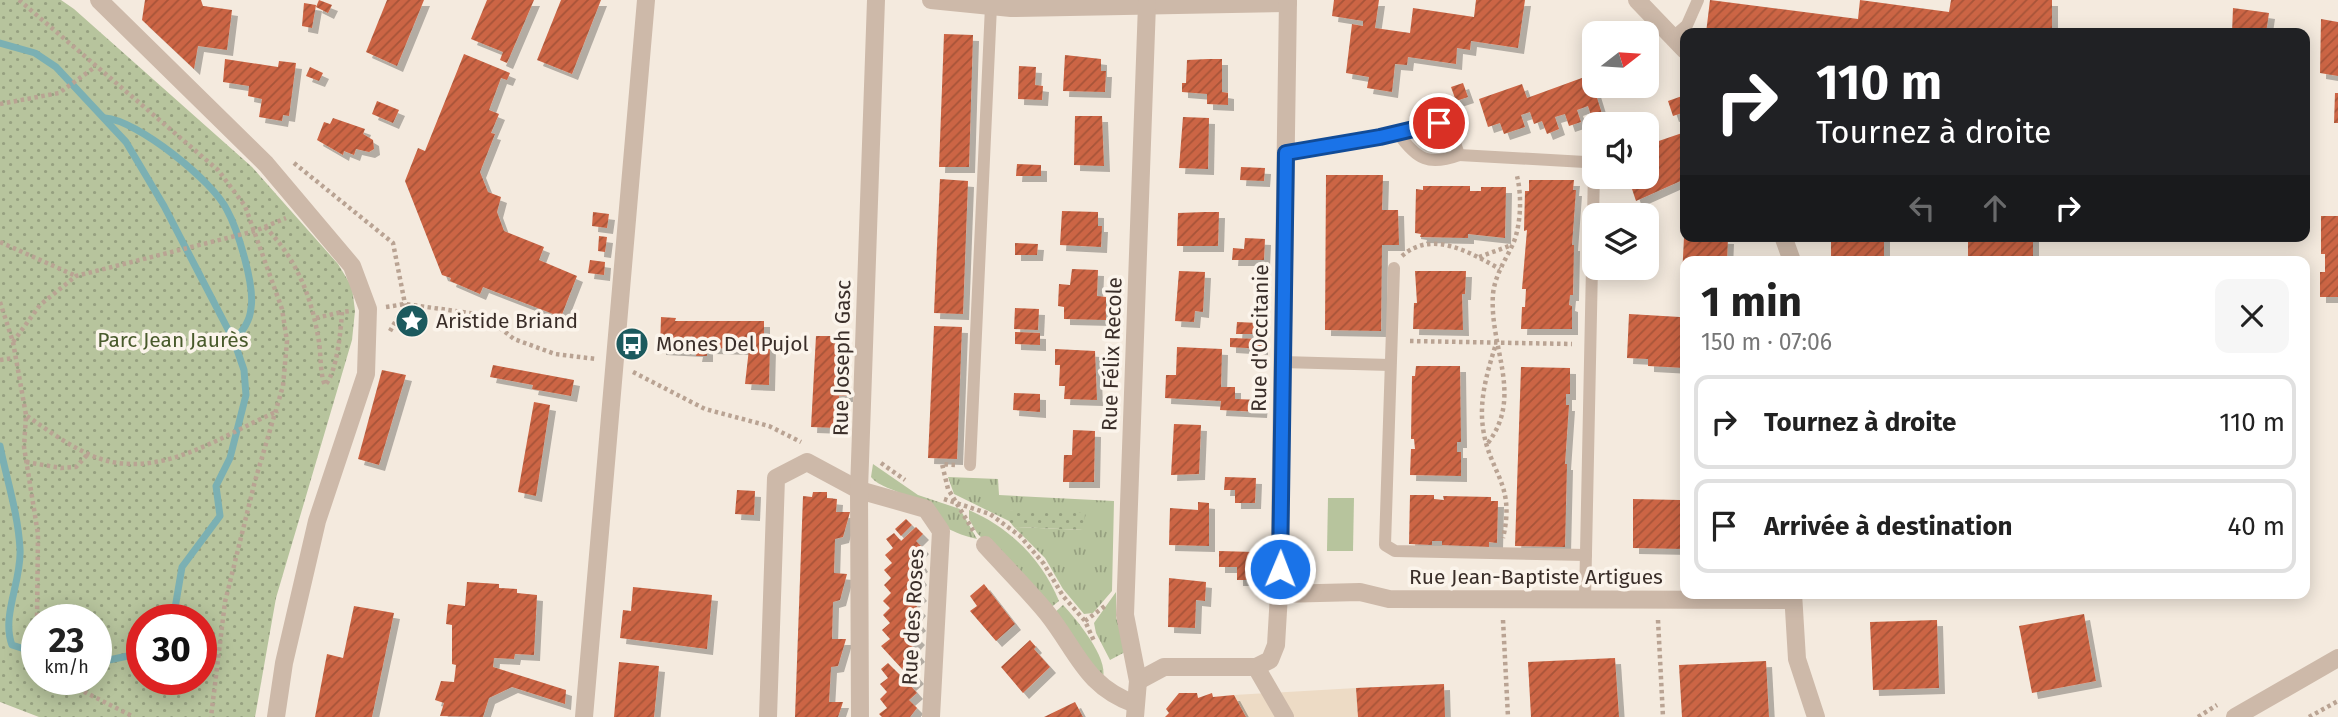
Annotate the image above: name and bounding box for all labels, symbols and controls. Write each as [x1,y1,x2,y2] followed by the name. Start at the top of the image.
[1582,21,1659,98] north arrow
[1582,21,1659,280] map controls
[1816,53,1942,112] text: 110 m
[1701,56,1792,147] icon: right
[1409,93,1469,153] pin
[1420,104,1458,142] icon: arrive
[1582,112,1659,189] button: sound
[1816,113,2052,151] text: Tournez à droite
[1903,189,1941,227] icon: left
[1976,189,2014,227] icon: ahead
[2049,189,2087,227] icon: right
[1582,203,1659,280] button: layers
[1246,264,1274,412] street label: Rue d'Occitanie
[1096,277,1128,431] street label: Rue Félix Recole
[1701,277,1802,327] text: 1 min
[2215,279,2289,353] button: close
[828,280,856,436] street label: Rue Joseph Gasc
[393,302,431,340] place icon: Aristide Briand
[436,308,578,334] place label: Aristide Briand
[613,325,651,363] bus stop icon: Mones Del Pujol
[97,327,249,353] park label: Parc Jean Jaurès
[1701,328,1832,356] text: 150 m · 07:06
[656,331,809,357] place label: Mones Del Pujol
[1705,403,1743,441] icon: right
[1764,407,1956,438] text: Tournez à droite
[2219,407,2285,438] text: 110 m
[1705,507,1743,545] icon: arrive
[1764,511,2013,542] text: Arrivée à destination
[2227,511,2285,542] text: 40 m
[1243,532,1317,606] position arrow
[896,548,930,686] street label: Rue des Roses
[1409,564,1663,590] street label: Rue Jean-Baptiste Artigues
[126,604,217,695] speed limit sign: 30
[48,619,85,661] text: 23
[44,656,89,678] text: km/h

